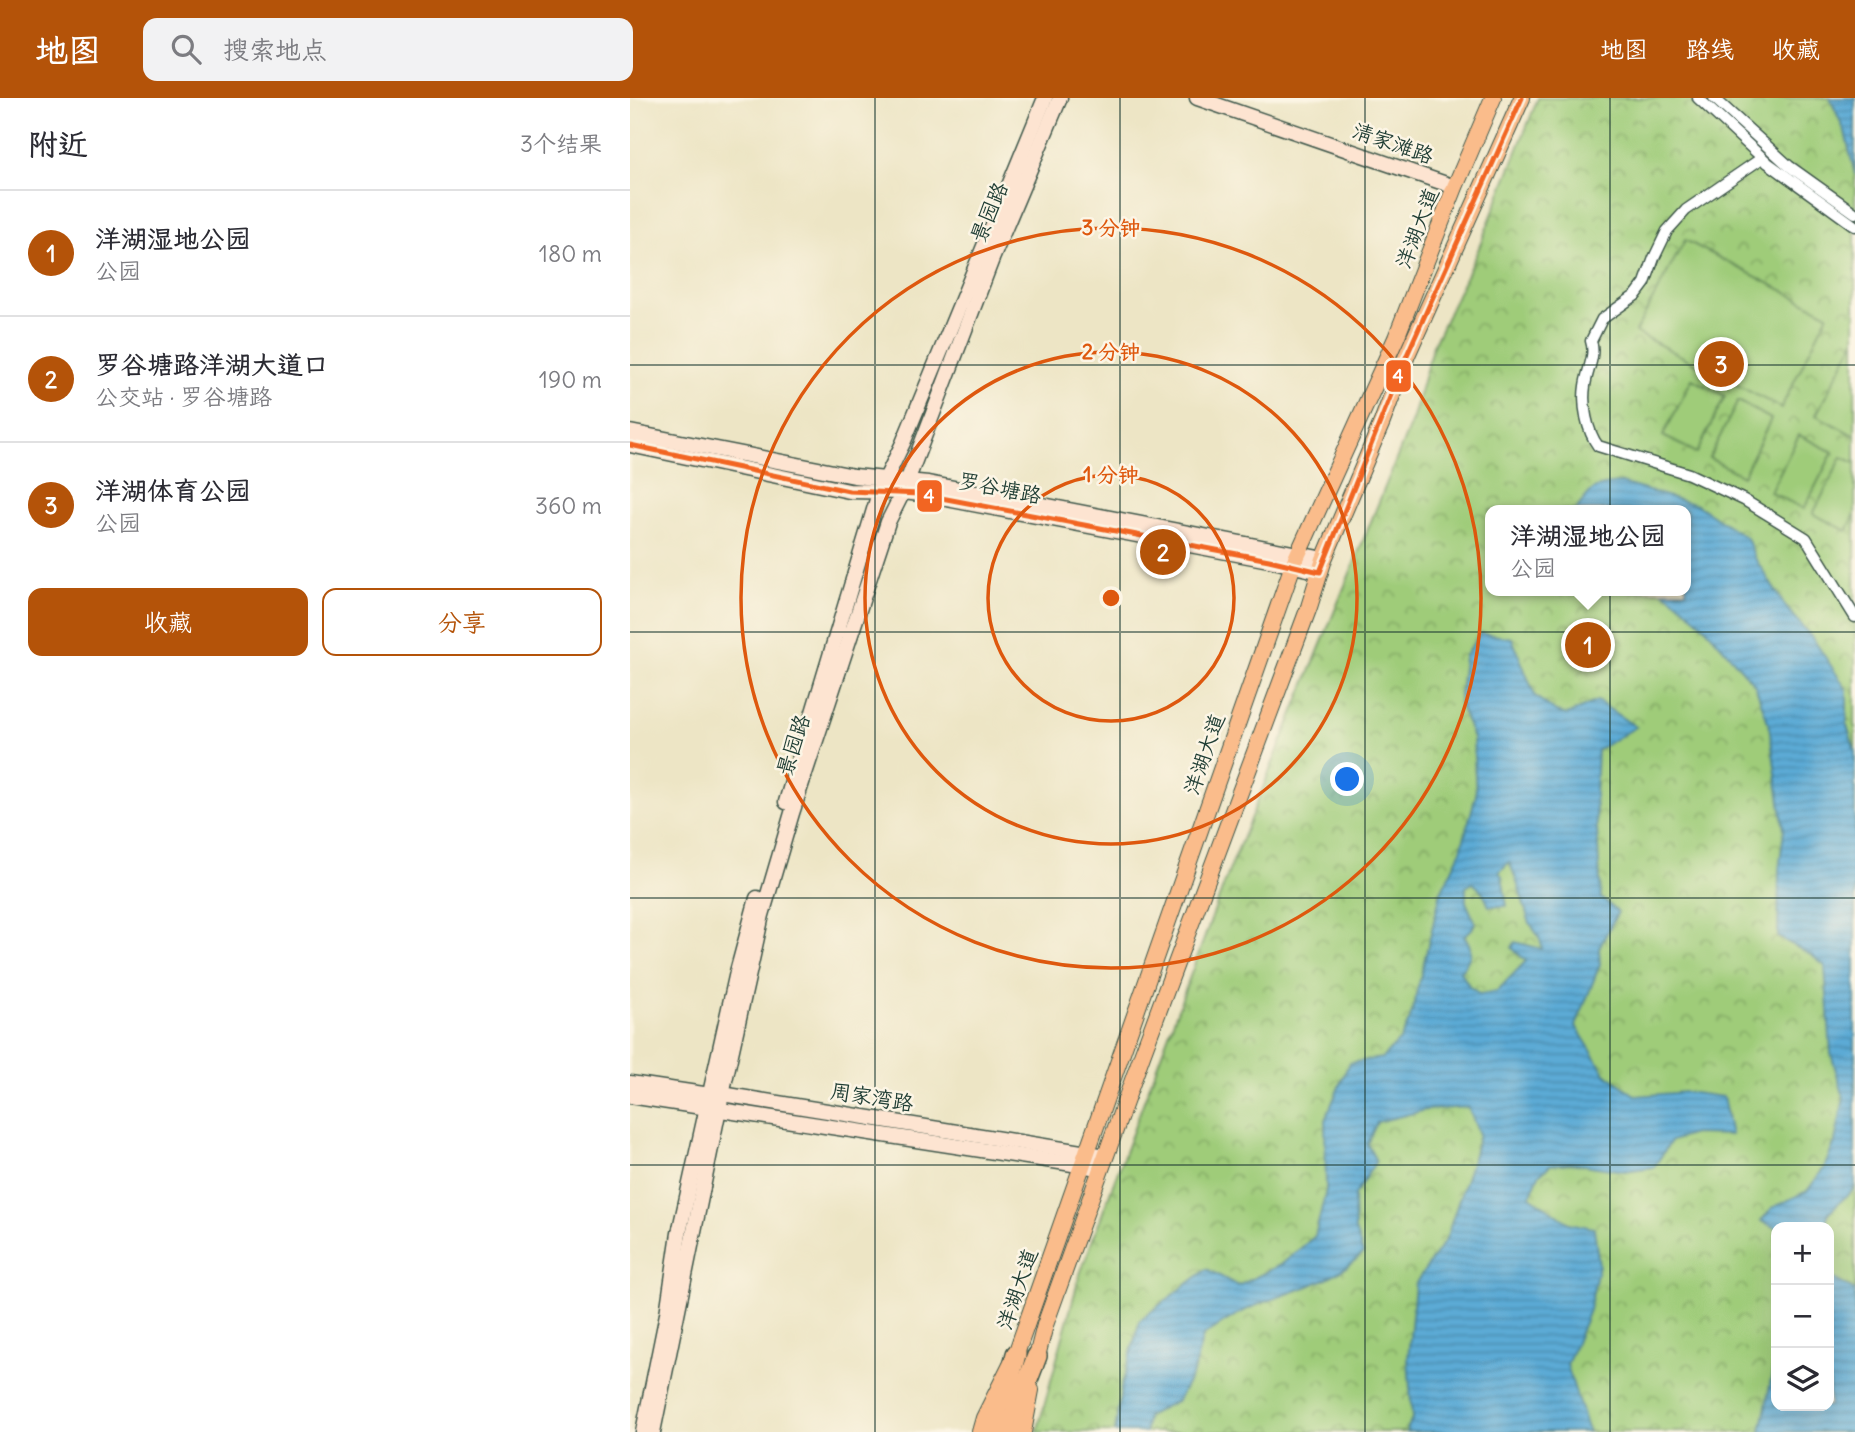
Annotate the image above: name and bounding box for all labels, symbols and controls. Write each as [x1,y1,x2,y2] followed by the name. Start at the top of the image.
[143,18,633,81] search box
[35,29,101,71] text: 地图
[167,30,205,68] icon: search
[223,33,327,66] text: 搜索地点
[1600,34,1648,64] text: 地图
[1686,34,1734,64] text: 路线
[1772,34,1820,64] text: 收藏
[1349,117,1437,169] street label: 清家滩路
[28,125,88,163] text: 附近
[520,129,602,158] text: 3个结果
[964,178,1014,246] street label: 景园路
[1389,184,1445,272] street label: 洋湖大道
[1082,214,1140,241] text: 3 分钟
[95,222,251,255] text: 洋湖湿地公园
[46,239,56,268] text: 1
[539,239,602,268] text: 180 m
[95,256,141,285] text: 公园
[1082,338,1140,365] text: 2 分钟
[1698,338,1744,390] pin: 3
[95,348,329,381] text: 罗谷塘路洋湖大道口
[1385,359,1412,393] line badge: 4
[1393,364,1404,388] text: 4
[45,365,57,394] text: 2
[539,365,602,394] text: 190 m
[95,382,272,411] text: 公交站 · 罗谷塘路
[1083,461,1139,488] text: 1 分钟
[956,467,1044,509] street label: 罗谷塘路
[95,474,251,507] text: 洋湖体育公园
[916,479,943,513] line badge: 4
[924,484,935,508] text: 4
[44,491,58,520] text: 3
[535,491,602,520] text: 360 m
[1485,505,1691,596] popup
[95,508,141,537] text: 公园
[1510,519,1666,552] text: 洋湖湿地公园
[1140,526,1186,578] pin: 2
[1510,553,1556,582] text: 公园
[1099,586,1123,610] centre of rings
[28,588,308,656] button: 收藏
[322,588,602,656] button: 分享
[1565,619,1611,671] pin: 1
[1178,710,1230,798] street label: 洋湖大道
[770,711,816,779] street label: 景园路
[1330,762,1364,796] your location
[828,1077,916,1117] street label: 周家湾路
[1771,1222,1834,1411] map controls
[1771,1222,1834,1285] button: +
[991,1245,1043,1333] street label: 洋湖大道
[1771,1285,1834,1348] button: −
[1771,1348,1834,1411] button: layers

